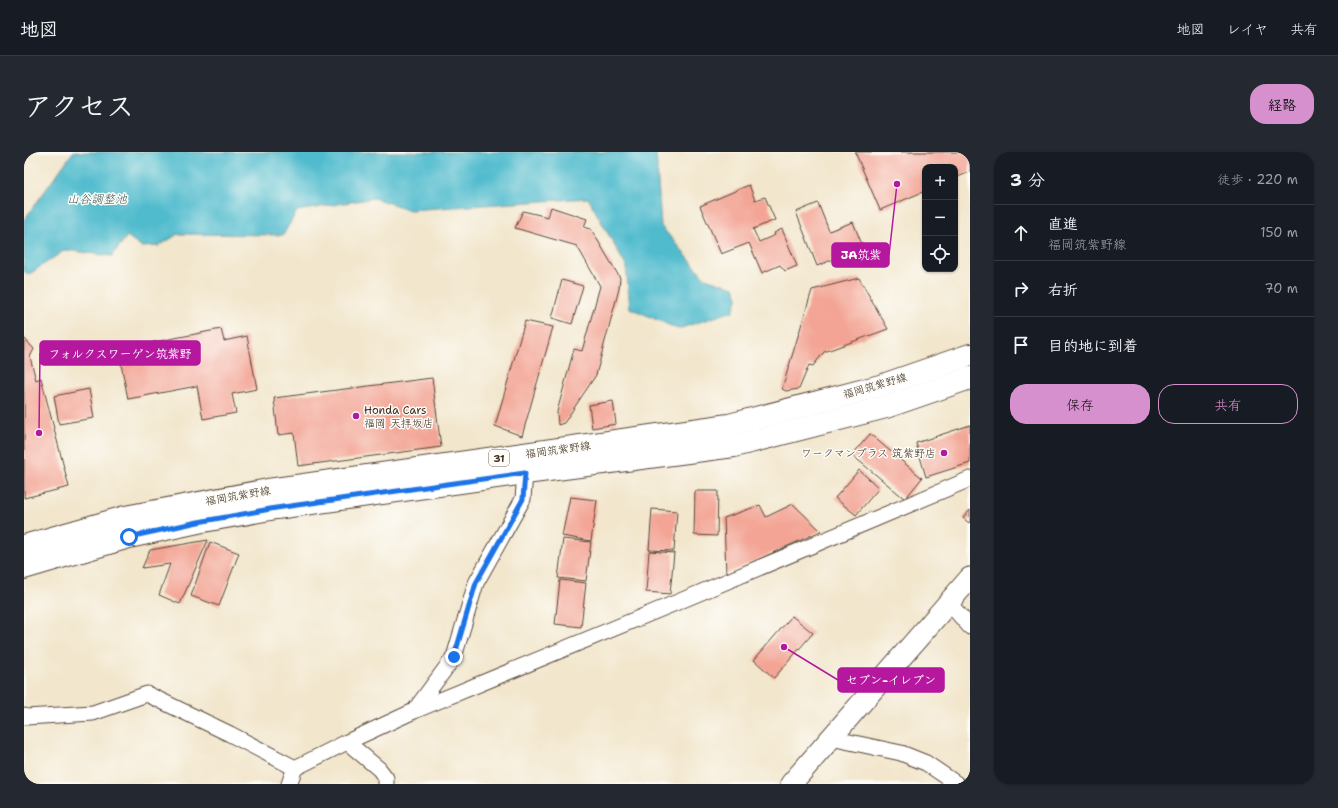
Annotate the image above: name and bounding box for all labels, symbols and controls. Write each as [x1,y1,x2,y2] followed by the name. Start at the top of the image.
[20,17,58,42] text: 地図
[1177,20,1205,38] text: 地図
[1227,20,1268,38] text: レイヤ
[1290,20,1318,38] text: 共有
[1250,84,1314,124] button: 経路
[24,87,134,125] text: アクセス
[922,164,958,272] map controls
[922,164,958,200] button: +
[1010,169,1045,191] text: 3 分
[1218,171,1298,188] text: 徒歩 · 220 m
[67,191,128,207] water label: 山谷調整池
[922,200,958,236] button: −
[1048,214,1078,234] text: 直進
[1010,222,1032,244] icon: ahead
[1260,224,1298,241] text: 150 m
[922,236,958,272] button: locate
[1048,236,1126,253] text: 福岡筑紫野線
[832,243,889,267] callout: JA筑紫
[841,247,881,263] text: JA筑紫
[1010,278,1032,300] icon: right
[1048,280,1078,300] text: 右折
[1264,280,1298,297] text: 70 m
[1010,334,1032,356] icon: arrive
[1048,336,1138,356] text: 目的地に到着
[40,341,200,365] callout: フォルクスワーゲン筑紫野
[48,346,192,362] text: フォルクスワーゲン筑紫野
[841,370,909,402] street label: 福岡筑紫野線
[1010,384,1150,424] button: 保存
[1158,384,1298,424] button: 共有
[364,403,434,431] place label: Honda Cars 福岡 天拝坂店
[351,411,361,421] marker: Honda Cars 福岡 天拝坂店
[524,438,592,462] street label: 福岡筑紫野線
[801,446,936,461] place label: ワークマンプラス 筑紫野店
[939,448,949,458] marker: ワークマンプラス 筑紫野店
[489,450,509,466] road number: 31
[204,483,272,509] street label: 福岡筑紫野線
[120,528,138,546] route start
[445,648,463,666] route end
[838,668,944,692] callout: セブン-イレブン
[846,672,936,688] text: セブン-イレブン

